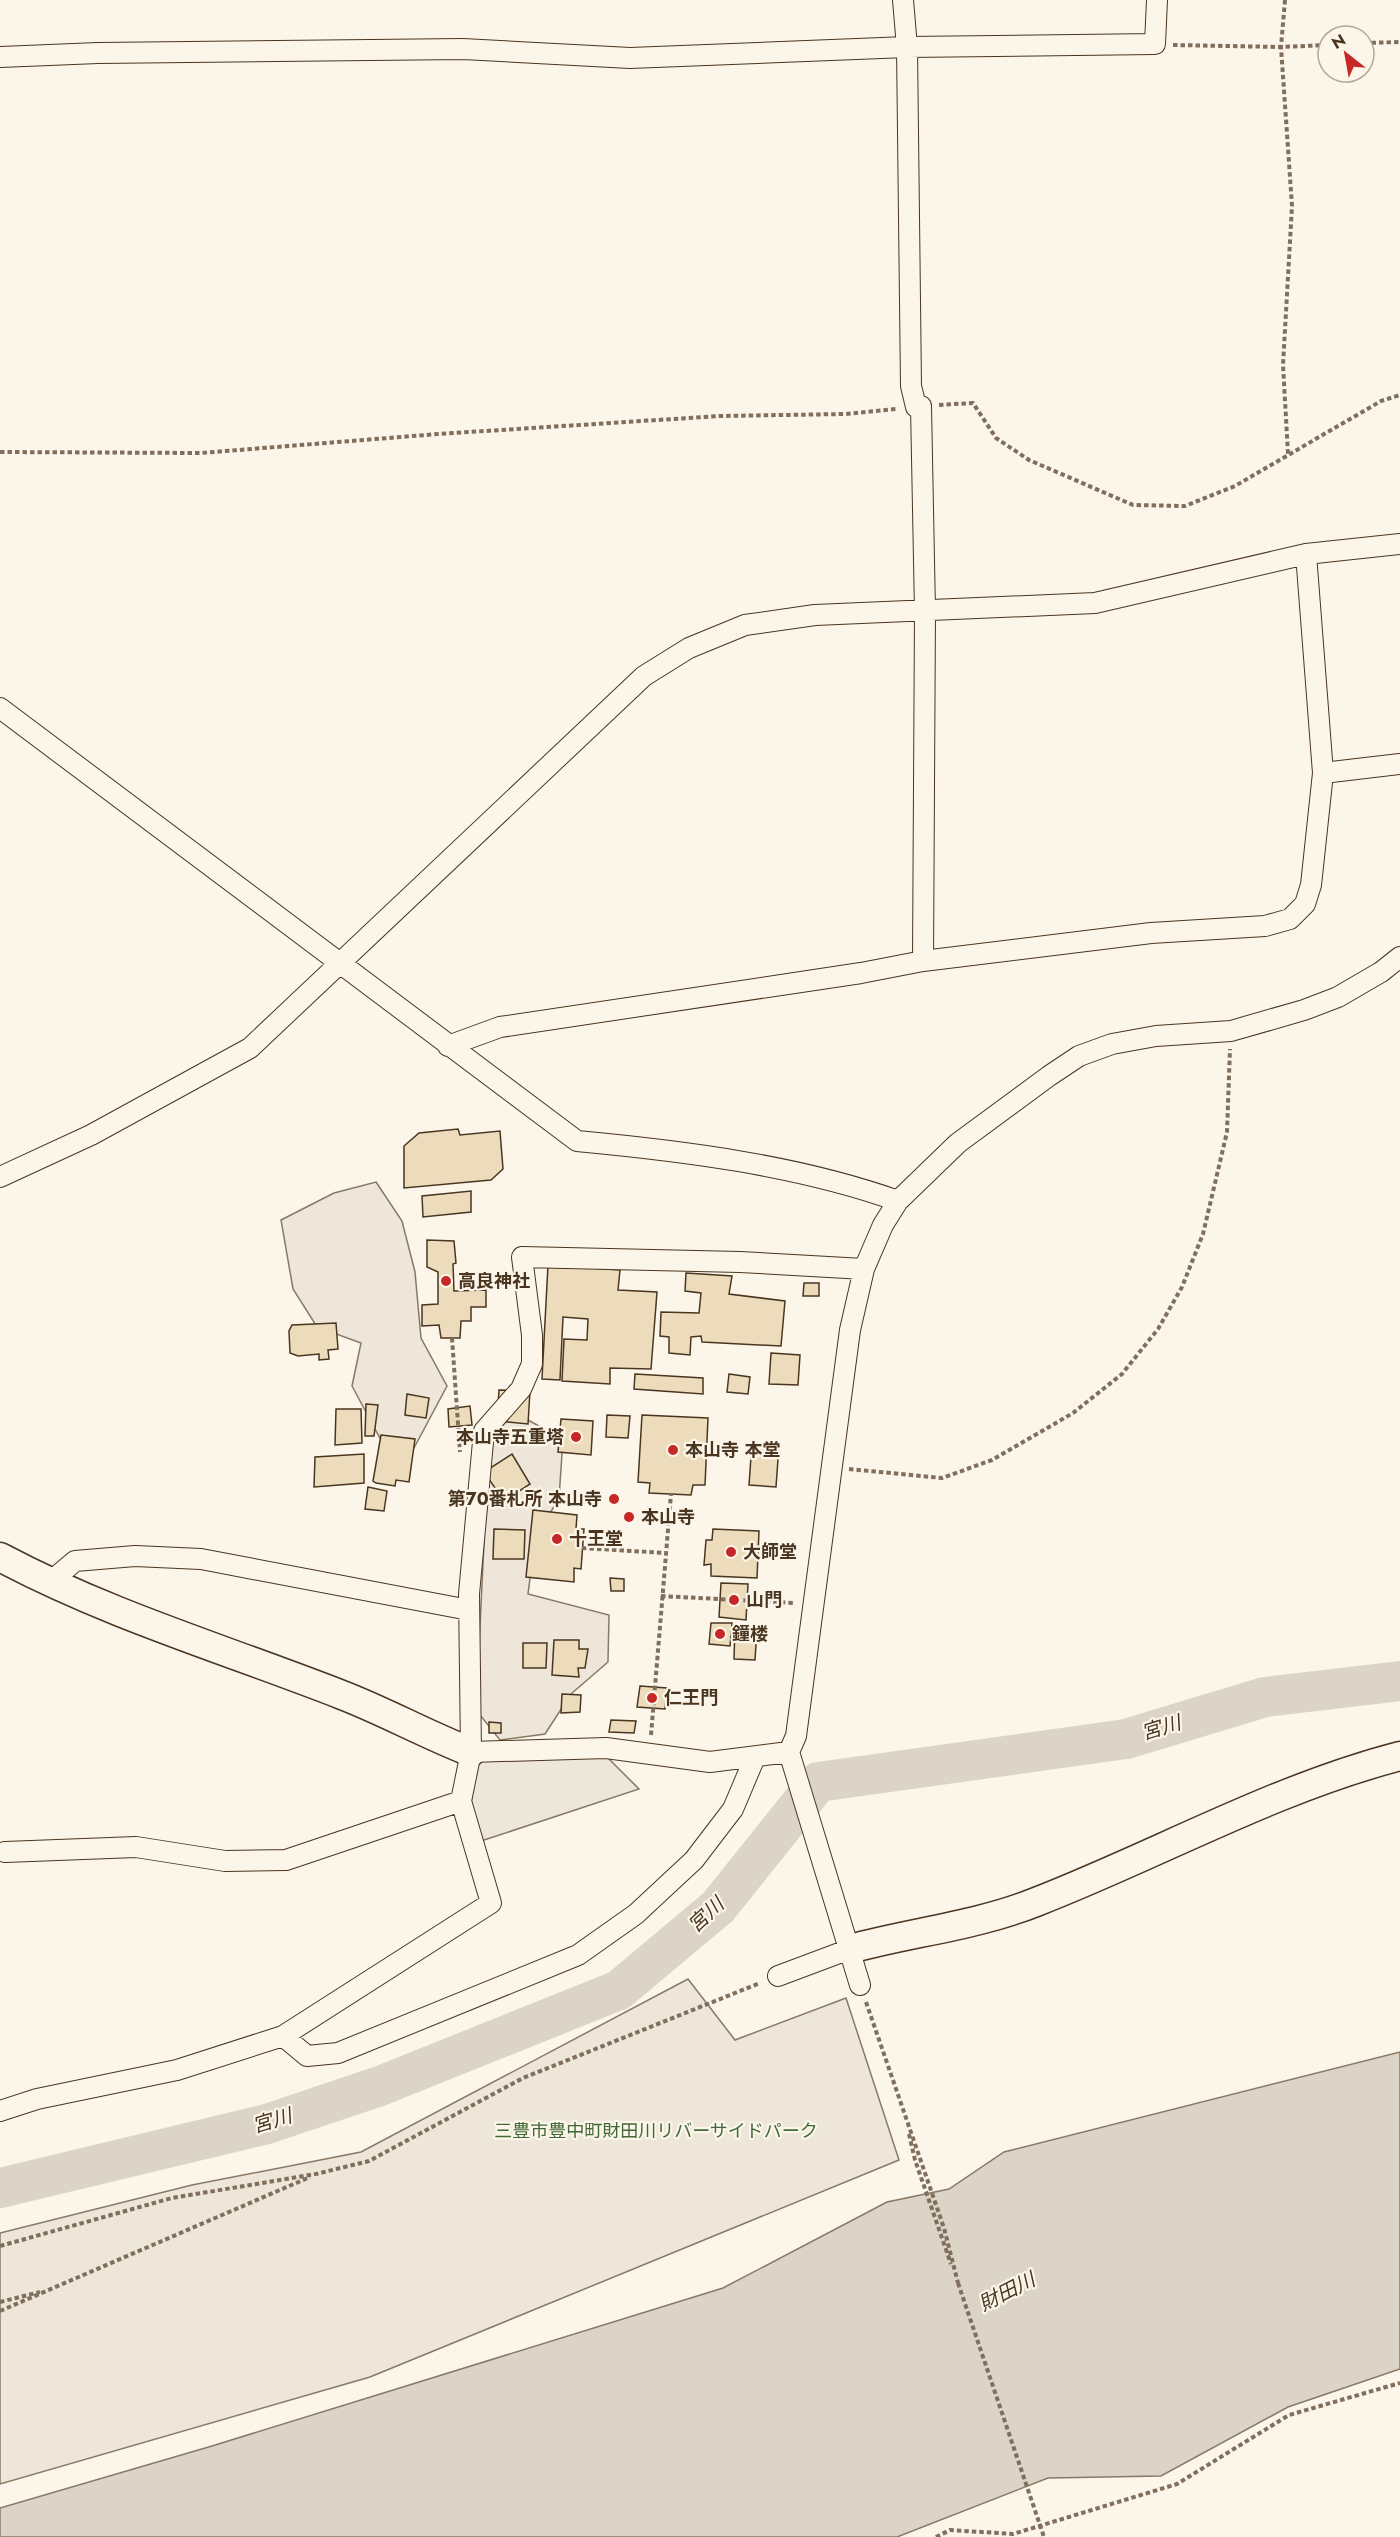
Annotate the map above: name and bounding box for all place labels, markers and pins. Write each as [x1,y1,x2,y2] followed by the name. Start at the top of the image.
[458,1268,530,1294] place label: 高良神社
[439,1274,453,1288] marker: 高良神社
[456,1424,564,1450] place label: 本山寺五重塔
[569,1430,583,1444] marker: 本山寺五重塔
[685,1437,780,1463] place label: 本山寺 本堂
[666,1443,680,1457] marker: 本山寺 本堂
[448,1486,602,1512] place label: 第70番札所 本山寺
[607,1492,621,1506] marker: 第70番札所 本山寺
[641,1504,695,1530] place label: 本山寺
[622,1510,636,1524] marker: 本山寺
[569,1526,623,1552] place label: 十王堂
[550,1532,564,1546] marker: 十王堂
[743,1539,797,1565] place label: 大師堂
[724,1545,738,1559] marker: 大師堂
[746,1587,782,1613] place label: 山門
[727,1593,741,1607] marker: 山門
[731,1621,768,1647] place label: 鐘楼
[713,1627,727,1641] marker: 鐘楼
[664,1685,718,1711] place label: 仁王門
[645,1691,659,1705] marker: 仁王門

